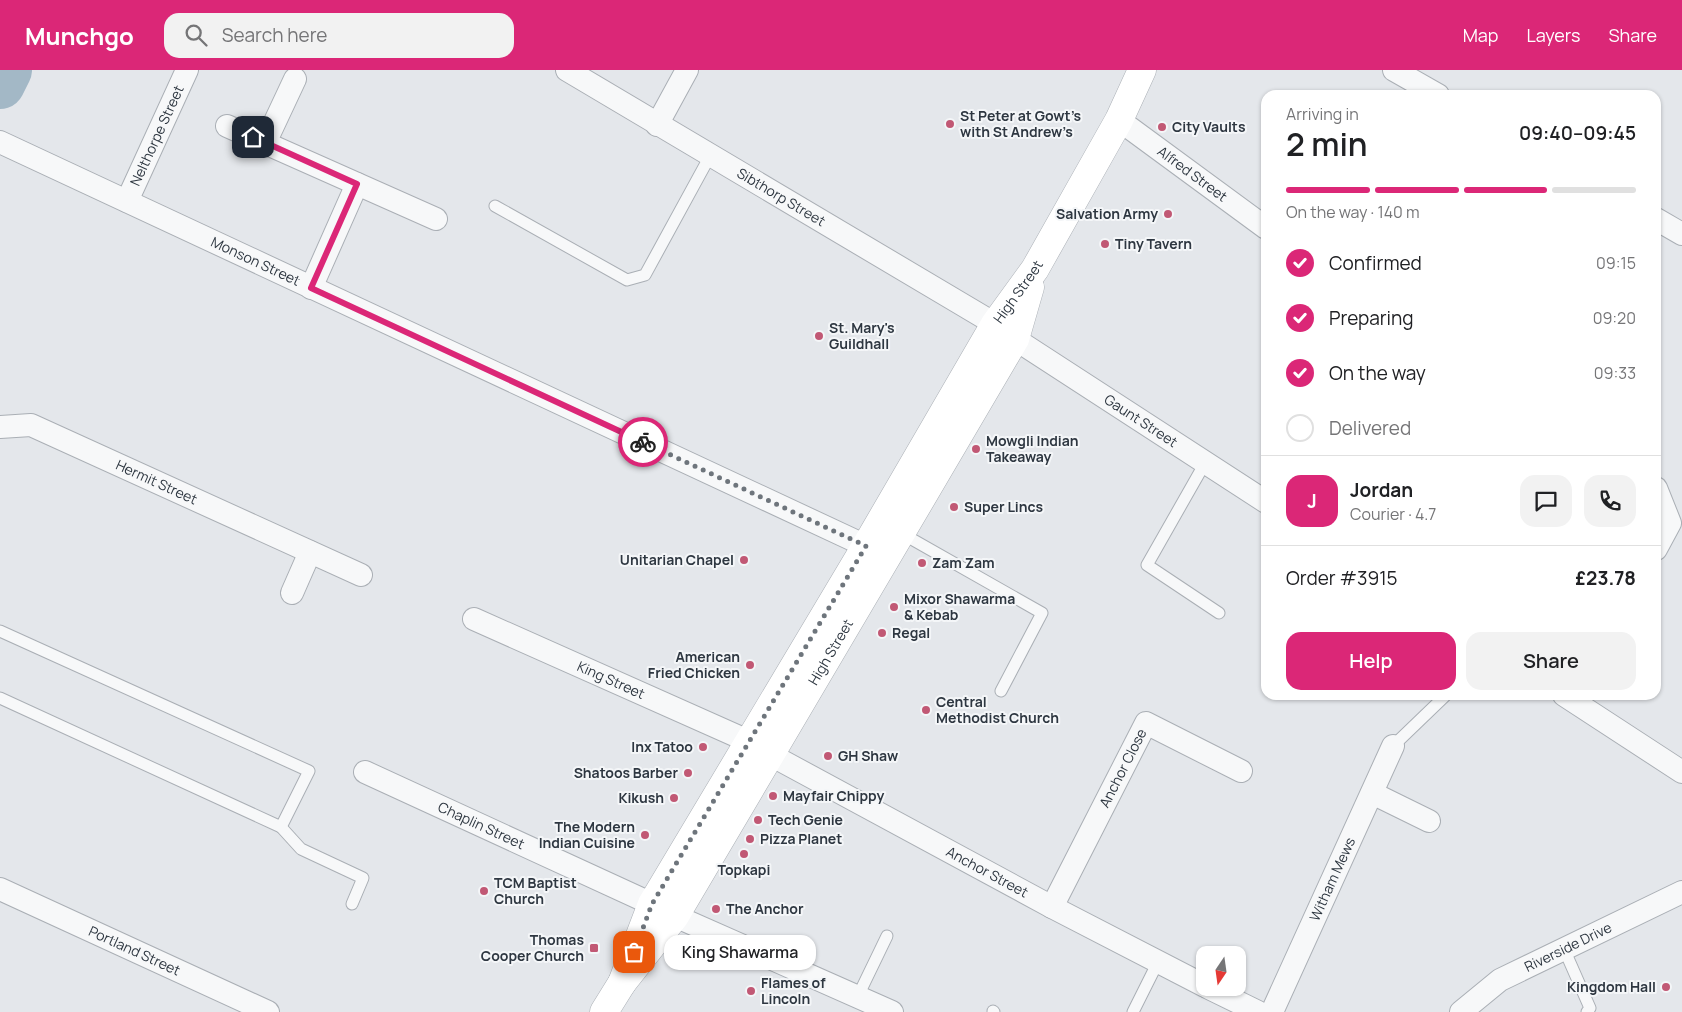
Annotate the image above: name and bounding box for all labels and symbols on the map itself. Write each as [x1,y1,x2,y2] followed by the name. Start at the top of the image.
[125,82,188,189] street label: Nelthorpe Street
[960,106,1082,141] place label: St Peter at Gowt’s with St Andrew’s
[232,116,274,158] pin
[1172,117,1246,136] place label: City Vaults
[944,118,956,130] marker: St Peter at Gowt’s with St Andrew’s
[1156,121,1168,133] marker: City Vaults
[1154,141,1232,206] street label: Alfred Street
[734,163,829,230] street label: Sibthorp Street
[1056,204,1158,223] place label: Salvation Army
[1162,208,1174,220] marker: Salvation Army
[208,232,304,290] street label: Monson Street
[1115,234,1192,253] place label: Tiny Tavern
[1099,238,1111,250] marker: Tiny Tavern
[989,256,1047,327] street label: High Street
[829,318,895,353] place label: St. Mary's Guildhall
[813,330,825,342] marker: St. Mary's Guildhall
[1101,389,1182,451] street label: Gaunt Street
[618,417,668,467] courier
[986,431,1079,466] place label: Mowgli Indian Takeaway
[970,443,982,455] marker: Mowgli Indian Takeaway
[113,455,201,509] street label: Hermit Street
[964,497,1043,516] place label: Super Lincs
[948,501,960,513] marker: Super Lincs
[620,550,734,569] place label: Unitarian Chapel
[932,553,995,572] place label: Zam Zam
[738,554,750,566] marker: Unitarian Chapel
[916,557,928,569] marker: Zam Zam
[904,589,1015,624] place label: Mixor Shawarma & Kebab
[888,601,900,613] marker: Mixor Shawarma & Kebab
[803,615,857,688] street label: High Street
[892,623,930,642] place label: Regal
[876,627,888,639] marker: Regal
[648,647,740,682] place label: American Fried Chicken
[574,656,648,703] street label: King Street
[744,659,756,671] marker: American Fried Chicken
[936,692,1059,727] place label: Central Methodist Church
[920,704,932,716] marker: Central Methodist Church
[1094,725,1151,811] street label: Anchor Close
[631,737,693,756] place label: Inx Tatoo
[697,741,709,753] marker: Inx Tatoo
[838,746,898,765] place label: GH Shaw
[822,750,834,762] marker: GH Shaw
[574,763,678,782] place label: Shatoos Barber
[682,767,694,779] marker: Shatoos Barber
[783,786,884,805] place label: Mayfair Chippy
[618,788,664,807] place label: Kikush
[767,790,779,802] marker: Mayfair Chippy
[668,792,680,804] marker: Kikush
[435,797,528,853] street label: Chaplin Street
[768,810,843,829] place label: Tech Genie
[752,814,764,826] marker: Tech Genie
[539,817,635,852] place label: The Modern Indian Cuisine
[639,829,651,841] marker: The Modern Indian Cuisine
[760,829,842,848] place label: Pizza Planet
[744,833,756,845] marker: Pizza Planet
[1305,834,1359,924] street label: Witham Mews
[943,842,1032,902] street label: Anchor Street
[738,848,750,860] marker: Topkapi
[718,860,770,879] place label: Topkapi
[494,873,577,908] place label: TCM Baptist Church
[478,885,490,897] marker: TCM Baptist Church
[726,899,804,918] place label: The Anchor
[710,903,722,915] marker: The Anchor
[1521,918,1615,976] street label: Riverside Drive
[86,921,184,980] street label: Portland Street
[481,930,584,965] place label: Thomas Cooper Church
[613,931,655,973] pin
[664,934,816,970] callout: King Shawarma
[588,942,600,954] marker: Thomas Cooper Church
[1196,946,1246,996] north arrow
[761,973,826,1008] place label: Flames of Lincoln
[1567,977,1656,996] place label: Kingdom Hall
[1660,981,1672,993] marker: Kingdom Hall
[745,985,757,997] marker: Flames of Lincoln

